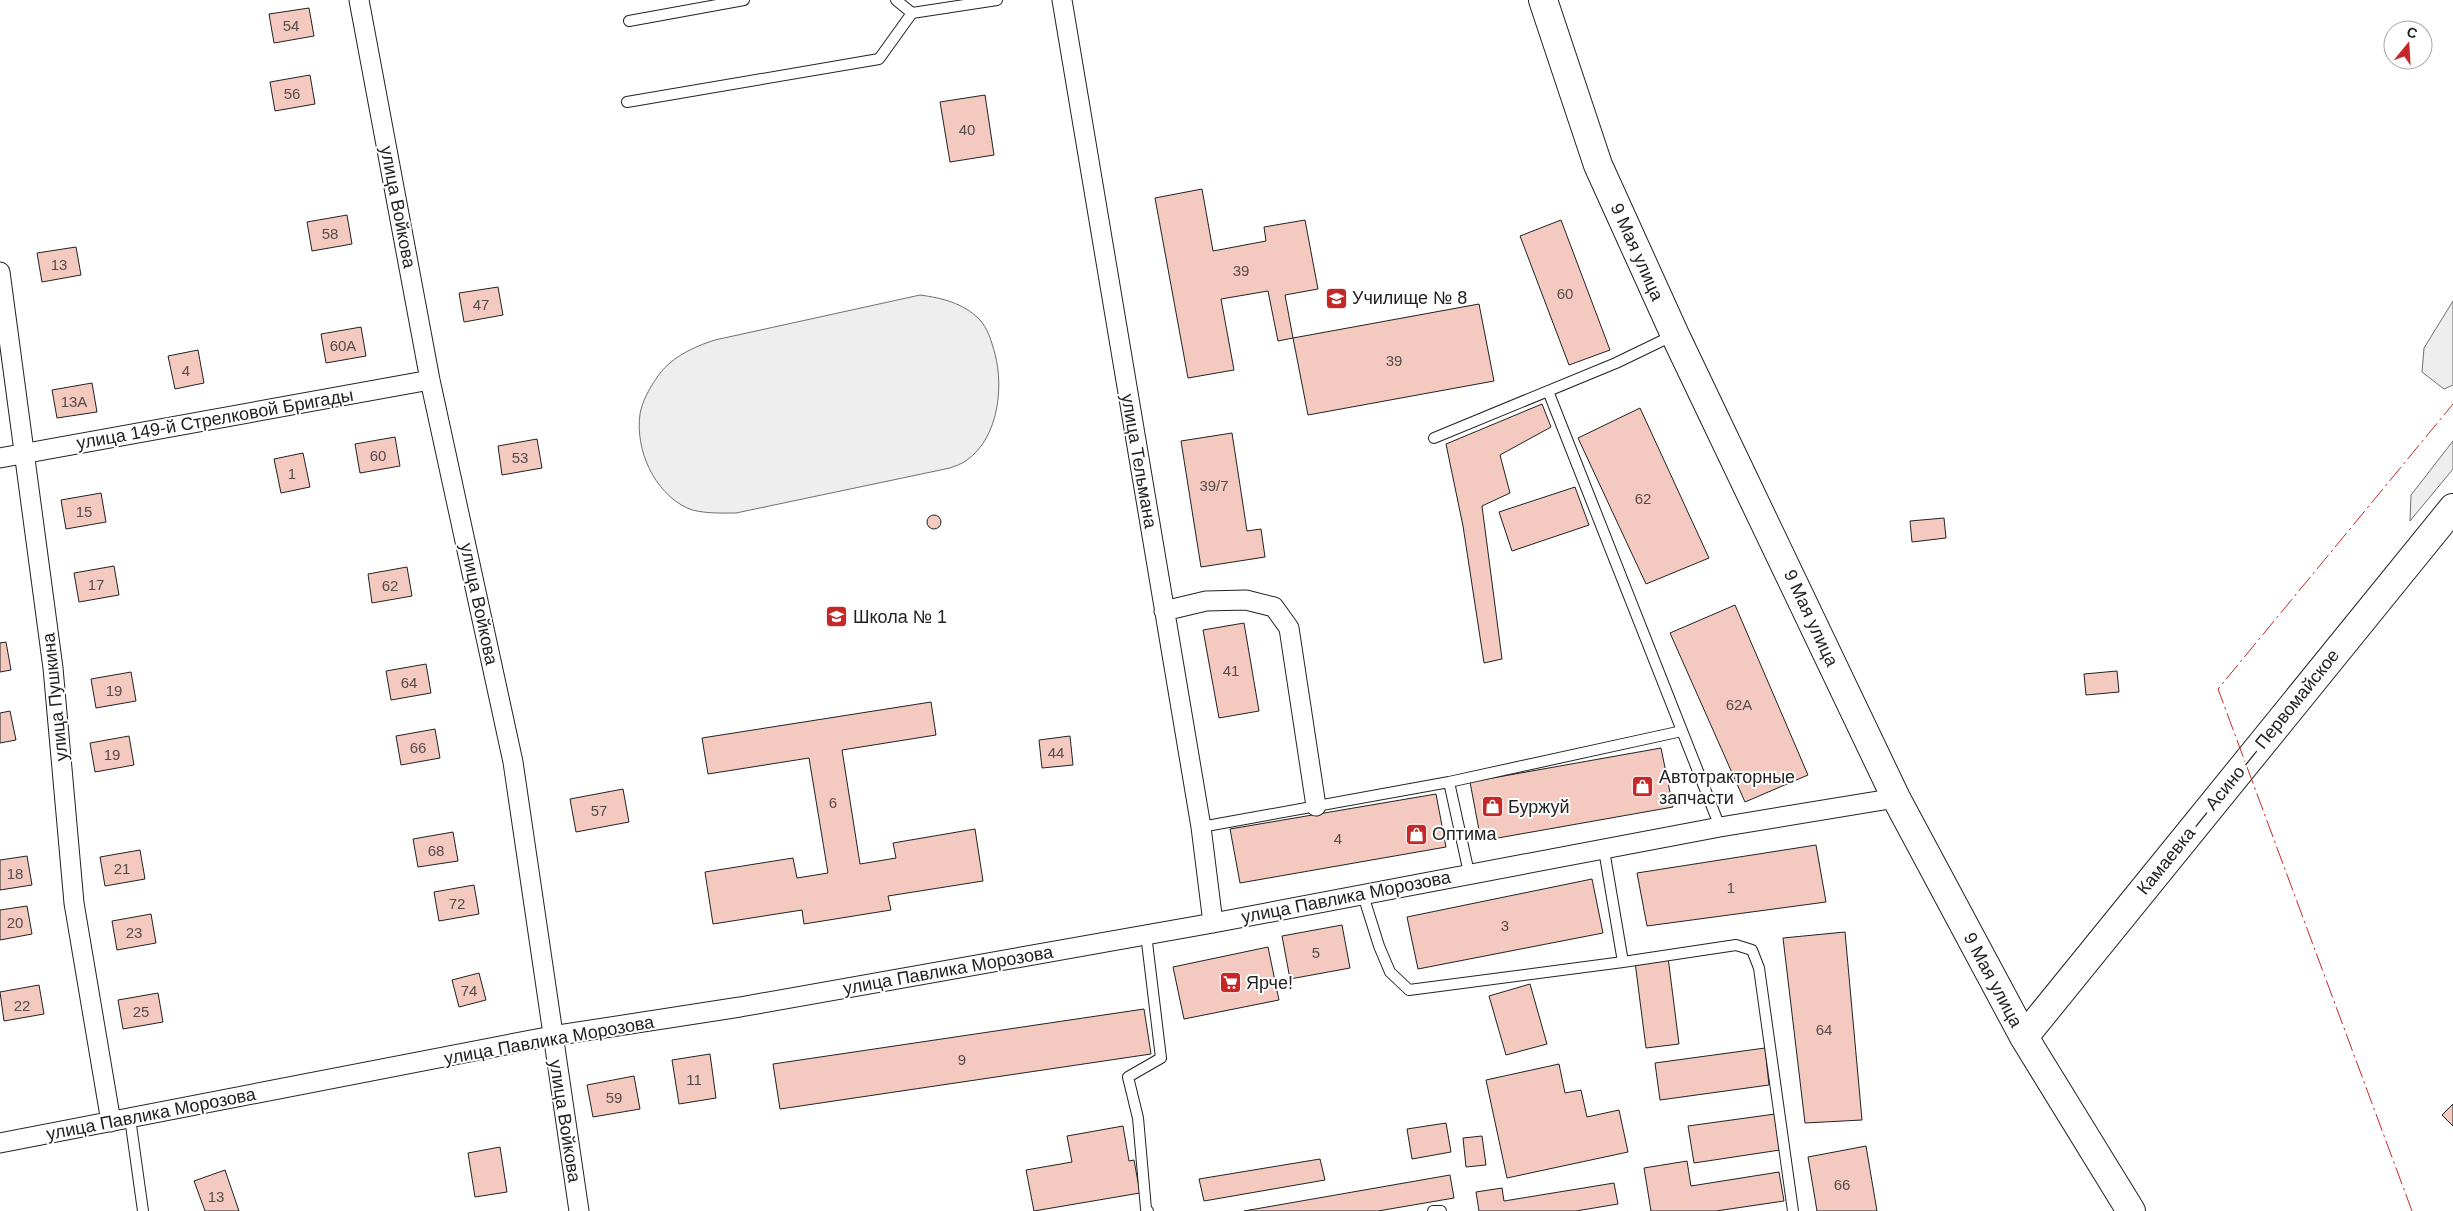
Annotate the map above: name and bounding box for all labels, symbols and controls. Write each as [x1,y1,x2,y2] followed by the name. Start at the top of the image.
[283,17,299,34] house number: 54
[2383,20,2433,70] north arrow
[2405,23,2419,42] text: С
[284,85,300,102] house number: 56
[959,121,975,138] house number: 40
[376,144,420,271] street label: улица Войкова
[1607,200,1668,305] street label: 9 Мая улица
[322,225,338,242] house number: 58
[51,256,67,273] house number: 13
[1233,262,1249,279] house number: 39
[1557,285,1573,302] house number: 60
[1324,286,1348,310] school or university icon: Училище № 8
[1352,288,1467,308] place label: Училище № 8
[473,296,489,313] house number: 47
[330,337,356,354] house number: 60А
[1386,352,1402,369] house number: 39
[182,362,190,379] house number: 4
[75,385,355,453] street label: улица 149-й Стрелковой Бригады
[1117,392,1161,531] street label: улица Тельмана
[61,393,87,410] house number: 13А
[370,447,386,464] house number: 60
[512,449,528,466] house number: 53
[288,465,296,482] house number: 1
[1199,477,1229,494] house number: 39/7
[1635,490,1651,507] house number: 62
[76,503,92,520] house number: 15
[456,541,502,668] street label: улица Войкова
[1780,566,1843,670] street label: 9 Мая улица
[88,576,104,593] house number: 17
[382,577,398,594] house number: 62
[825,605,849,629] school or university icon: Школа № 1
[853,607,947,627] place label: Школа № 1
[38,631,72,762] street label: улица Пушкина
[2133,645,2343,899] street label: Камаевка — Асино — Первомайское
[1223,662,1239,679] house number: 41
[401,674,417,691] house number: 64
[106,682,122,699] house number: 19
[1726,696,1752,713] house number: 62А
[410,739,426,756] house number: 66
[1048,744,1064,761] house number: 44
[104,746,120,763] house number: 19
[1659,767,1795,808] place label: Автотракторные запчасти
[1631,775,1655,799] shop icon: Автотракторные запчасти
[829,794,837,811] house number: 6
[1480,795,1504,819] shop icon: Буржуй
[1508,797,1570,817] place label: Буржуй
[591,802,607,819] house number: 57
[1404,822,1428,846] shop icon: Оптима
[1432,824,1497,844] place label: Оптима
[1334,830,1342,847] house number: 4
[428,842,444,859] house number: 68
[114,860,130,877] house number: 21
[7,865,23,882] house number: 18
[1240,867,1453,927] street label: улица Павлика Морозова
[1727,879,1735,896] house number: 1
[449,895,465,912] house number: 72
[7,914,23,931] house number: 20
[1501,917,1509,934] house number: 3
[126,924,142,941] house number: 23
[1960,929,2027,1032] street label: 9 Мая улица
[841,941,1056,998] street label: улица Павлика Морозова
[1312,944,1320,961] house number: 5
[1218,971,1242,995] supermarket icon: Ярче!
[1246,973,1293,993] place label: Ярче!
[461,982,477,999] house number: 74
[14,997,30,1014] house number: 22
[133,1003,149,1020] house number: 25
[442,1011,657,1068] street label: улица Павлика Морозова
[1816,1021,1832,1038] house number: 64
[958,1051,966,1068] house number: 9
[545,1058,585,1185] street label: улица Войкова
[686,1071,702,1088] house number: 11
[45,1084,258,1144] street label: улица Павлика Морозова
[606,1089,622,1106] house number: 59
[1834,1176,1850,1193] house number: 66
[208,1188,224,1205] house number: 13

